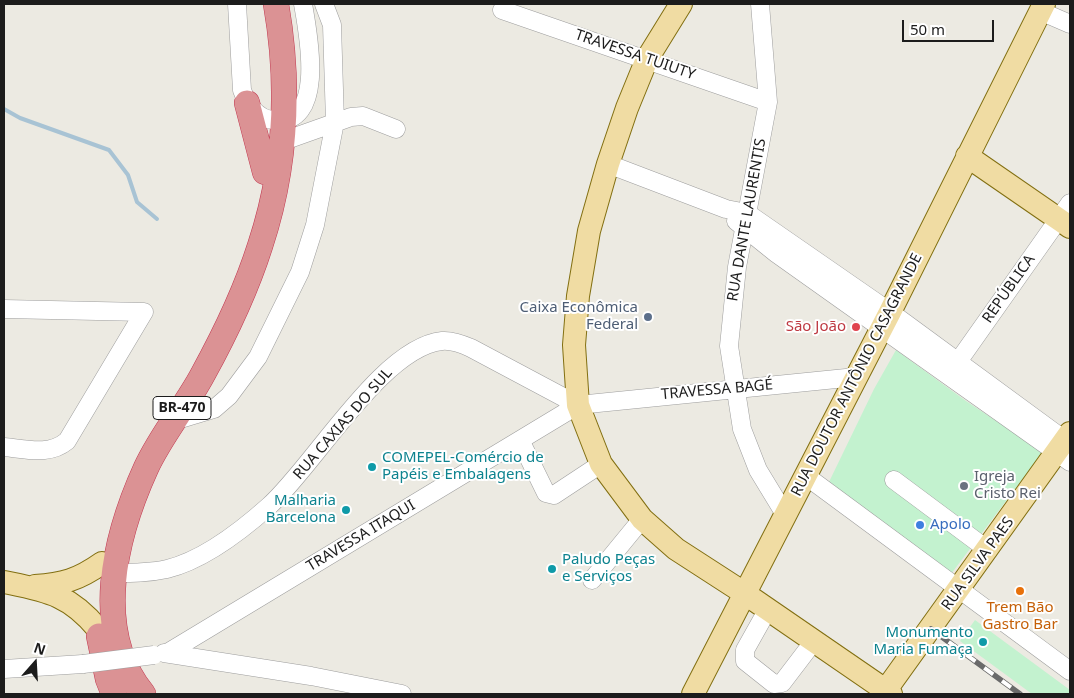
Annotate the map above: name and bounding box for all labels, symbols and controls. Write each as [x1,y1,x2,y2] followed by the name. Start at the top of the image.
[904,10,996,42] scale bar
[910,19,945,39] text: 50 m
[572,26,698,84] street label: TRAVESSA TUIUTY
[724,137,770,303] street label: RUA DANTE LAURENTIS
[788,251,926,499] street label: RUA DOUTOR ANTÔNIO CASAGRANDE
[979,251,1039,327] street label: REPÚBLICA
[520,299,638,334] place label: Caixa Econômica Federal
[642,311,654,323] marker: Caixa Econômica Federal
[786,318,846,336] place label: São João
[850,321,862,333] marker: São João
[290,365,396,483] street label: RUA CAXIAS DO SUL
[660,376,774,404] street label: TRAVESSA BAGÉ
[153,396,211,419] road number: BR-470
[382,449,544,484] place label: COMEPEL-Comércio de Papéis e Embalagens
[366,461,378,473] marker: COMEPEL-Comércio de Papéis e Embalagens
[974,468,1041,503] place label: Igreja Cristo Rei
[958,480,970,492] marker: Igreja Cristo Rei
[266,492,336,527] place label: Malharia Barcelona
[303,497,419,575] street label: TRAVESSA ITAQUI
[340,504,352,516] marker: Malharia Barcelona
[938,514,1018,614] street label: RUA SILVA PAES
[930,516,971,534] place label: Apolo
[914,519,926,531] marker: Apolo
[562,551,655,586] place label: Paludo Peças e Serviços
[546,563,558,575] marker: Paludo Peças e Serviços
[1014,585,1026,597] marker: Trem Bão Gastro Bar
[982,599,1058,634] place label: Trem Bão Gastro Bar
[873,624,973,659] place label: Monumento Maria Fumaça
[977,636,989,648] marker: Monumento Maria Fumaça
[10,638,60,688] north arrow
[32,638,49,659] text: N

